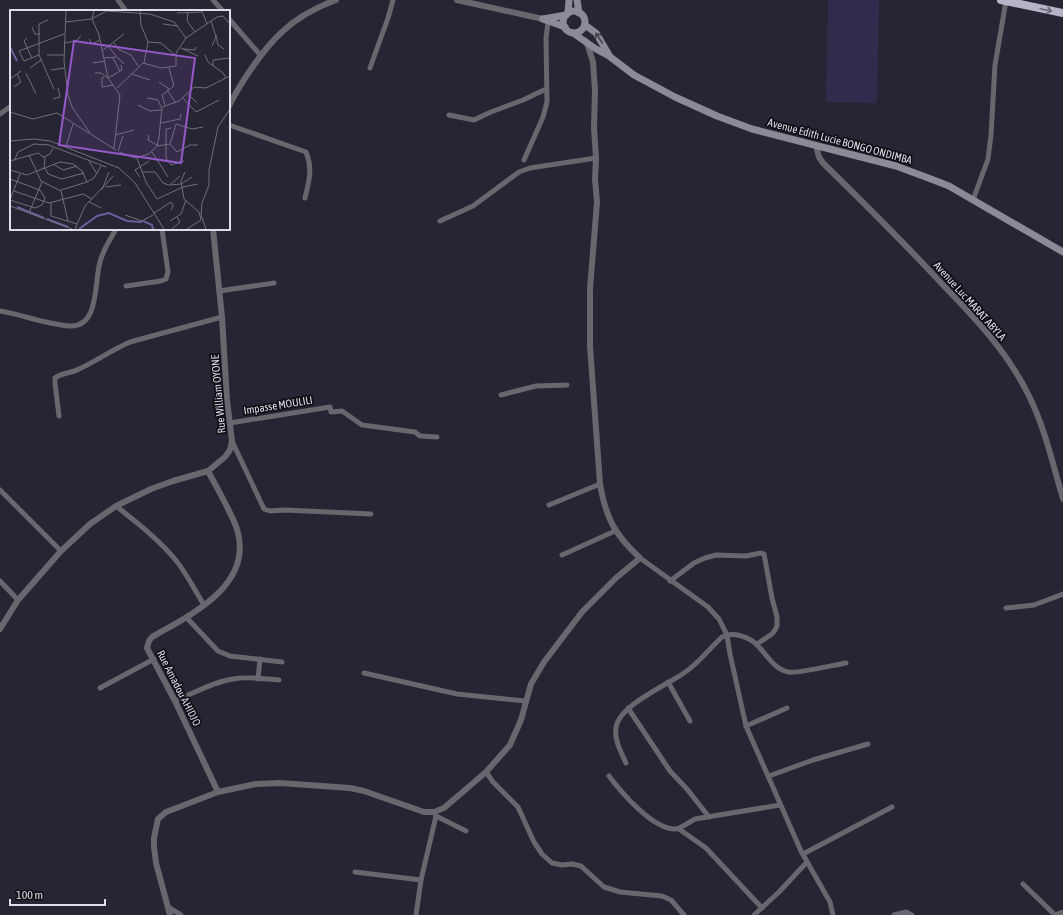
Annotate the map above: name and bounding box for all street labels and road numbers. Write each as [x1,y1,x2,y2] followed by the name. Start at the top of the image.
[767,116,914,166] street label: Avenue Edith Lucie BONGO ONDIMBA
[931,259,1009,343] street label: Avenue Luc MARAT ABYLA
[209,354,227,434] street label: Rue William OYONE
[243,394,313,416] street label: Impasse MOULILI
[155,648,203,728] street label: Rue Amadou AHIDJO

